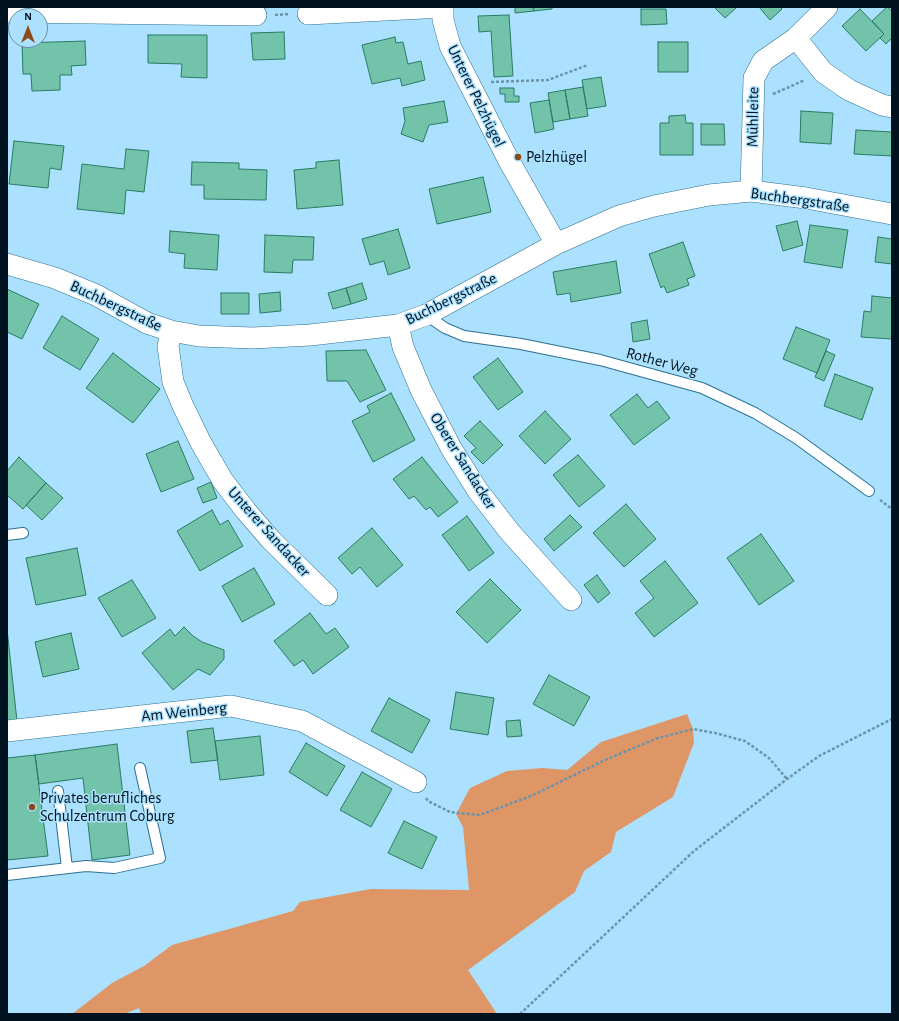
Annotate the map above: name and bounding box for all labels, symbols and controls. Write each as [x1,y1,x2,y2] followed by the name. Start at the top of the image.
[8,8,48,48] north arrow
[24,11,32,22] text: N
[443,42,509,150] street label: Unterer Pelzhügel
[743,87,763,147] street label: Mühlleite
[526,147,587,167] place label: Pelzhügel
[513,152,523,162] marker: Pelzhügel
[749,184,851,216] street label: Buchbergstraße
[402,269,500,329] street label: Buchbergstraße
[67,276,165,336] street label: Buchbergstraße
[624,343,700,381] street label: Rother Weg
[426,409,500,513] street label: Oberer Sandacker
[224,483,314,581] street label: Unterer Sandacker
[140,698,228,726] street label: Am Weinberg
[40,788,175,826] place label: Privates berufliches Schulzentrum Coburg
[27,802,37,812] marker: Privates berufliches Schulzentrum Coburg

